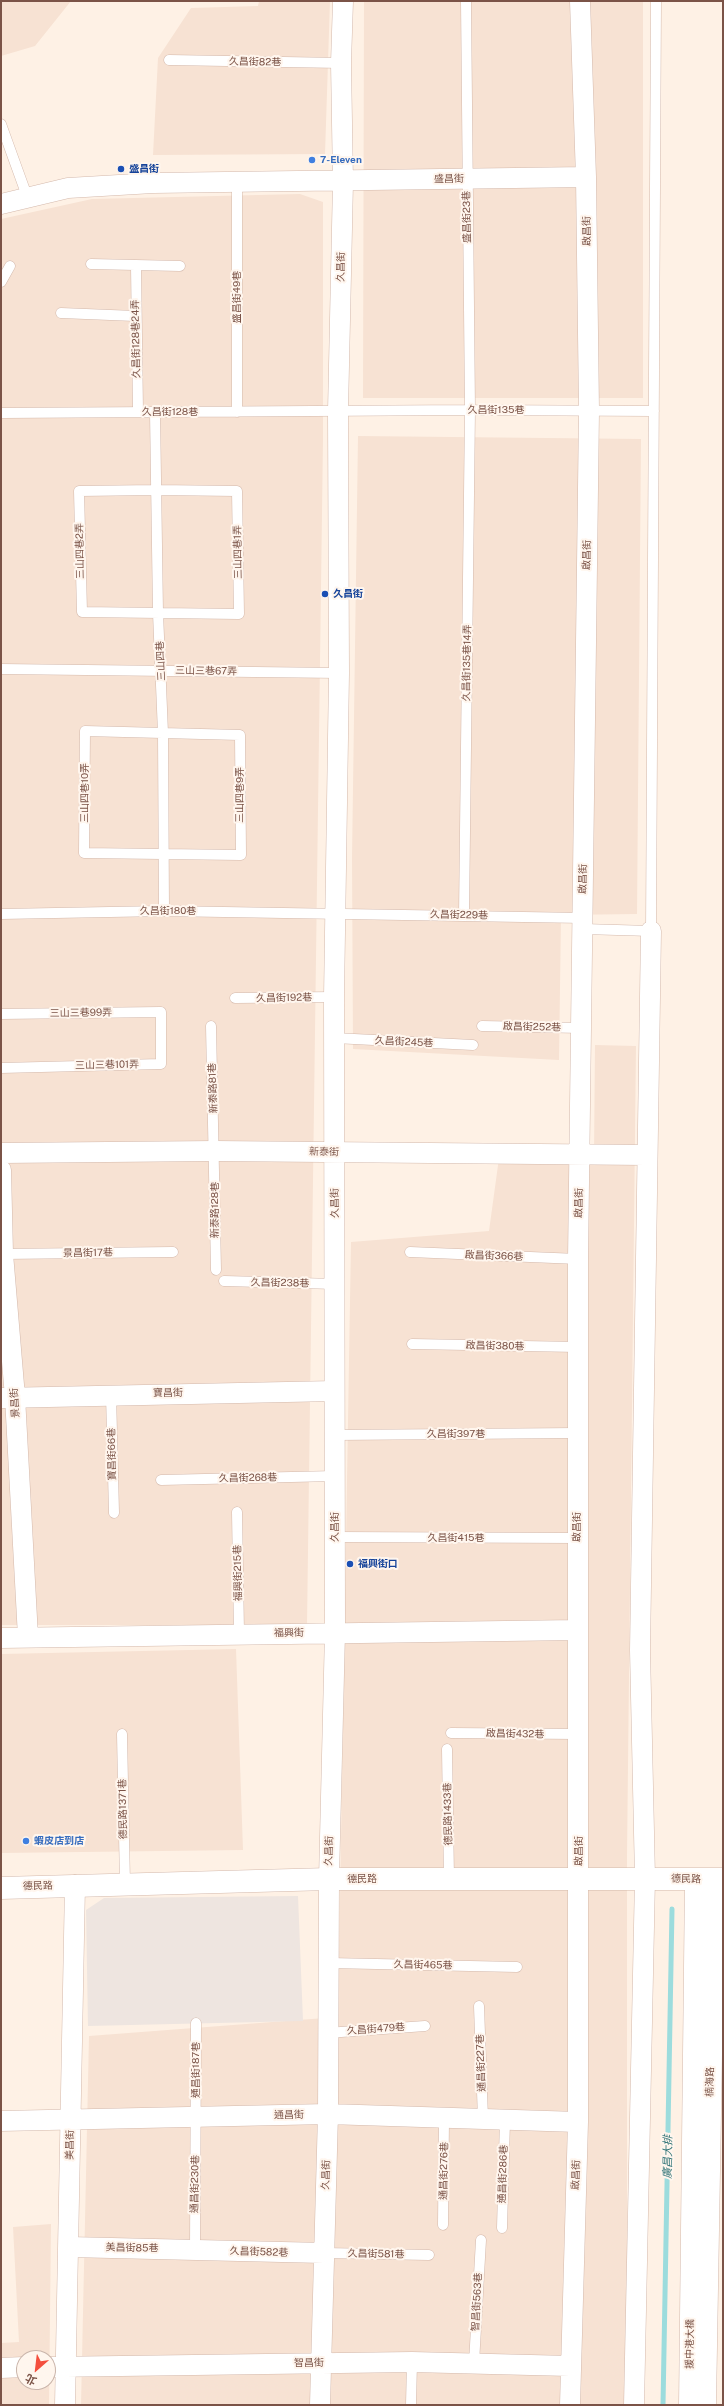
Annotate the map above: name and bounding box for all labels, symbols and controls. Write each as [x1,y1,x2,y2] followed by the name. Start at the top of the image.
[229,56,281,68] street label: 久昌街82巷
[320,154,362,166] place label: 7-Eleven
[307,155,317,165] marker: 7-Eleven
[129,163,159,175] place label: 盛昌街
[116,164,126,174] marker: 盛昌街
[434,173,464,185] street label: 盛昌街
[461,191,473,243] street label: 盛昌街23巷
[581,216,593,246] street label: 啟昌街
[335,252,347,282] street label: 久昌街
[231,271,243,323] street label: 盛昌街49巷
[129,300,143,378] street label: 久昌街128巷24弄
[468,404,524,416] street label: 久昌街135巷
[142,406,198,418] street label: 久昌街128巷
[74,523,86,579] street label: 三山四巷2弄
[232,525,244,579] street label: 三山四巷1弄
[581,540,593,570] street label: 啟昌街
[333,588,363,600] place label: 久昌街
[320,589,330,599] marker: 久昌街
[460,624,474,702] street label: 久昌街135巷14弄
[154,641,168,681] street label: 三山四巷
[175,664,237,678] street label: 三山三巷67弄
[79,763,91,823] street label: 三山四巷10弄
[234,767,246,823] street label: 三山四巷9弄
[577,864,589,894] street label: 啟昌街
[140,905,196,917] street label: 久昌街180巷
[430,908,488,922] street label: 久昌街229巷
[256,992,312,1004] street label: 久昌街192巷
[50,1006,112,1020] street label: 三山三巷99弄
[503,1020,561,1034] street label: 啟昌街252巷
[374,1034,434,1050] street label: 久昌街245巷
[75,1058,139,1072] street label: 三山三巷101弄
[206,1063,220,1113] street label: 新泰路81巷
[309,1146,339,1158] street label: 新泰街
[209,1182,221,1238] street label: 新泰路128巷
[329,1188,341,1218] street label: 久昌街
[573,1188,585,1218] street label: 啟昌街
[63,1247,113,1259] street label: 景昌街17巷
[464,1249,524,1263] street label: 啟昌街366巷
[251,1276,309,1290] street label: 久昌街238巷
[466,1339,524,1353] street label: 啟昌街380巷
[153,1387,183,1399] street label: 寶昌街
[8,1388,22,1418] street label: 景昌街
[106,1428,118,1480] street label: 寶昌街66巷
[427,1428,485,1440] street label: 久昌街397巷
[219,1471,277,1485] street label: 久昌街268巷
[329,1512,341,1542] street label: 久昌街
[571,1512,583,1542] street label: 啟昌街
[428,1532,484,1544] street label: 久昌街415巷
[232,1545,244,1601] street label: 福興街215巷
[358,1558,398,1570] place label: 福興街口
[345,1559,355,1569] marker: 福興街口
[274,1627,304,1639] street label: 福興街
[486,1727,544,1741] street label: 啟昌街432巷
[116,1779,130,1839] street label: 德民路1371巷
[441,1782,455,1846] street label: 德民路1433巷
[34,1835,84,1847] place label: 蝦皮店到店
[21,1836,31,1846] marker: 蝦皮店到店
[322,1836,336,1866] street label: 久昌街
[573,1836,585,1866] street label: 啟昌街
[347,1873,377,1885] street label: 德民路
[671,1873,701,1885] street label: 德民路
[23,1879,53,1893] street label: 德民路
[393,1958,453,1972] street label: 久昌街465巷
[346,2021,406,2037] street label: 久昌街479巷
[474,2034,488,2092] street label: 通昌街227巷
[190,2042,202,2098] street label: 通昌街187巷
[704,2067,716,2097] street label: 楠海路
[274,2109,304,2121] street label: 通昌街
[64,2130,76,2160] street label: 美昌街
[661,2135,675,2179] water label: 廣昌大排
[437,2142,451,2200] street label: 通昌街276巷
[496,2145,510,2203] street label: 通昌街286巷
[188,2155,202,2213] street label: 通昌街230巷
[319,2160,333,2190] street label: 久昌街
[569,2160,583,2190] street label: 啟昌街
[105,2242,159,2254] street label: 美昌街85巷
[229,2245,289,2259] street label: 久昌街582巷
[347,2248,405,2260] street label: 久昌街581巷
[469,2272,485,2332] street label: 智昌街563巷
[684,2319,696,2369] street label: 援中港大橋
[16,2350,56,2390] north arrow
[294,2357,324,2369] street label: 智昌街
[23,2372,39,2388] text: 北

